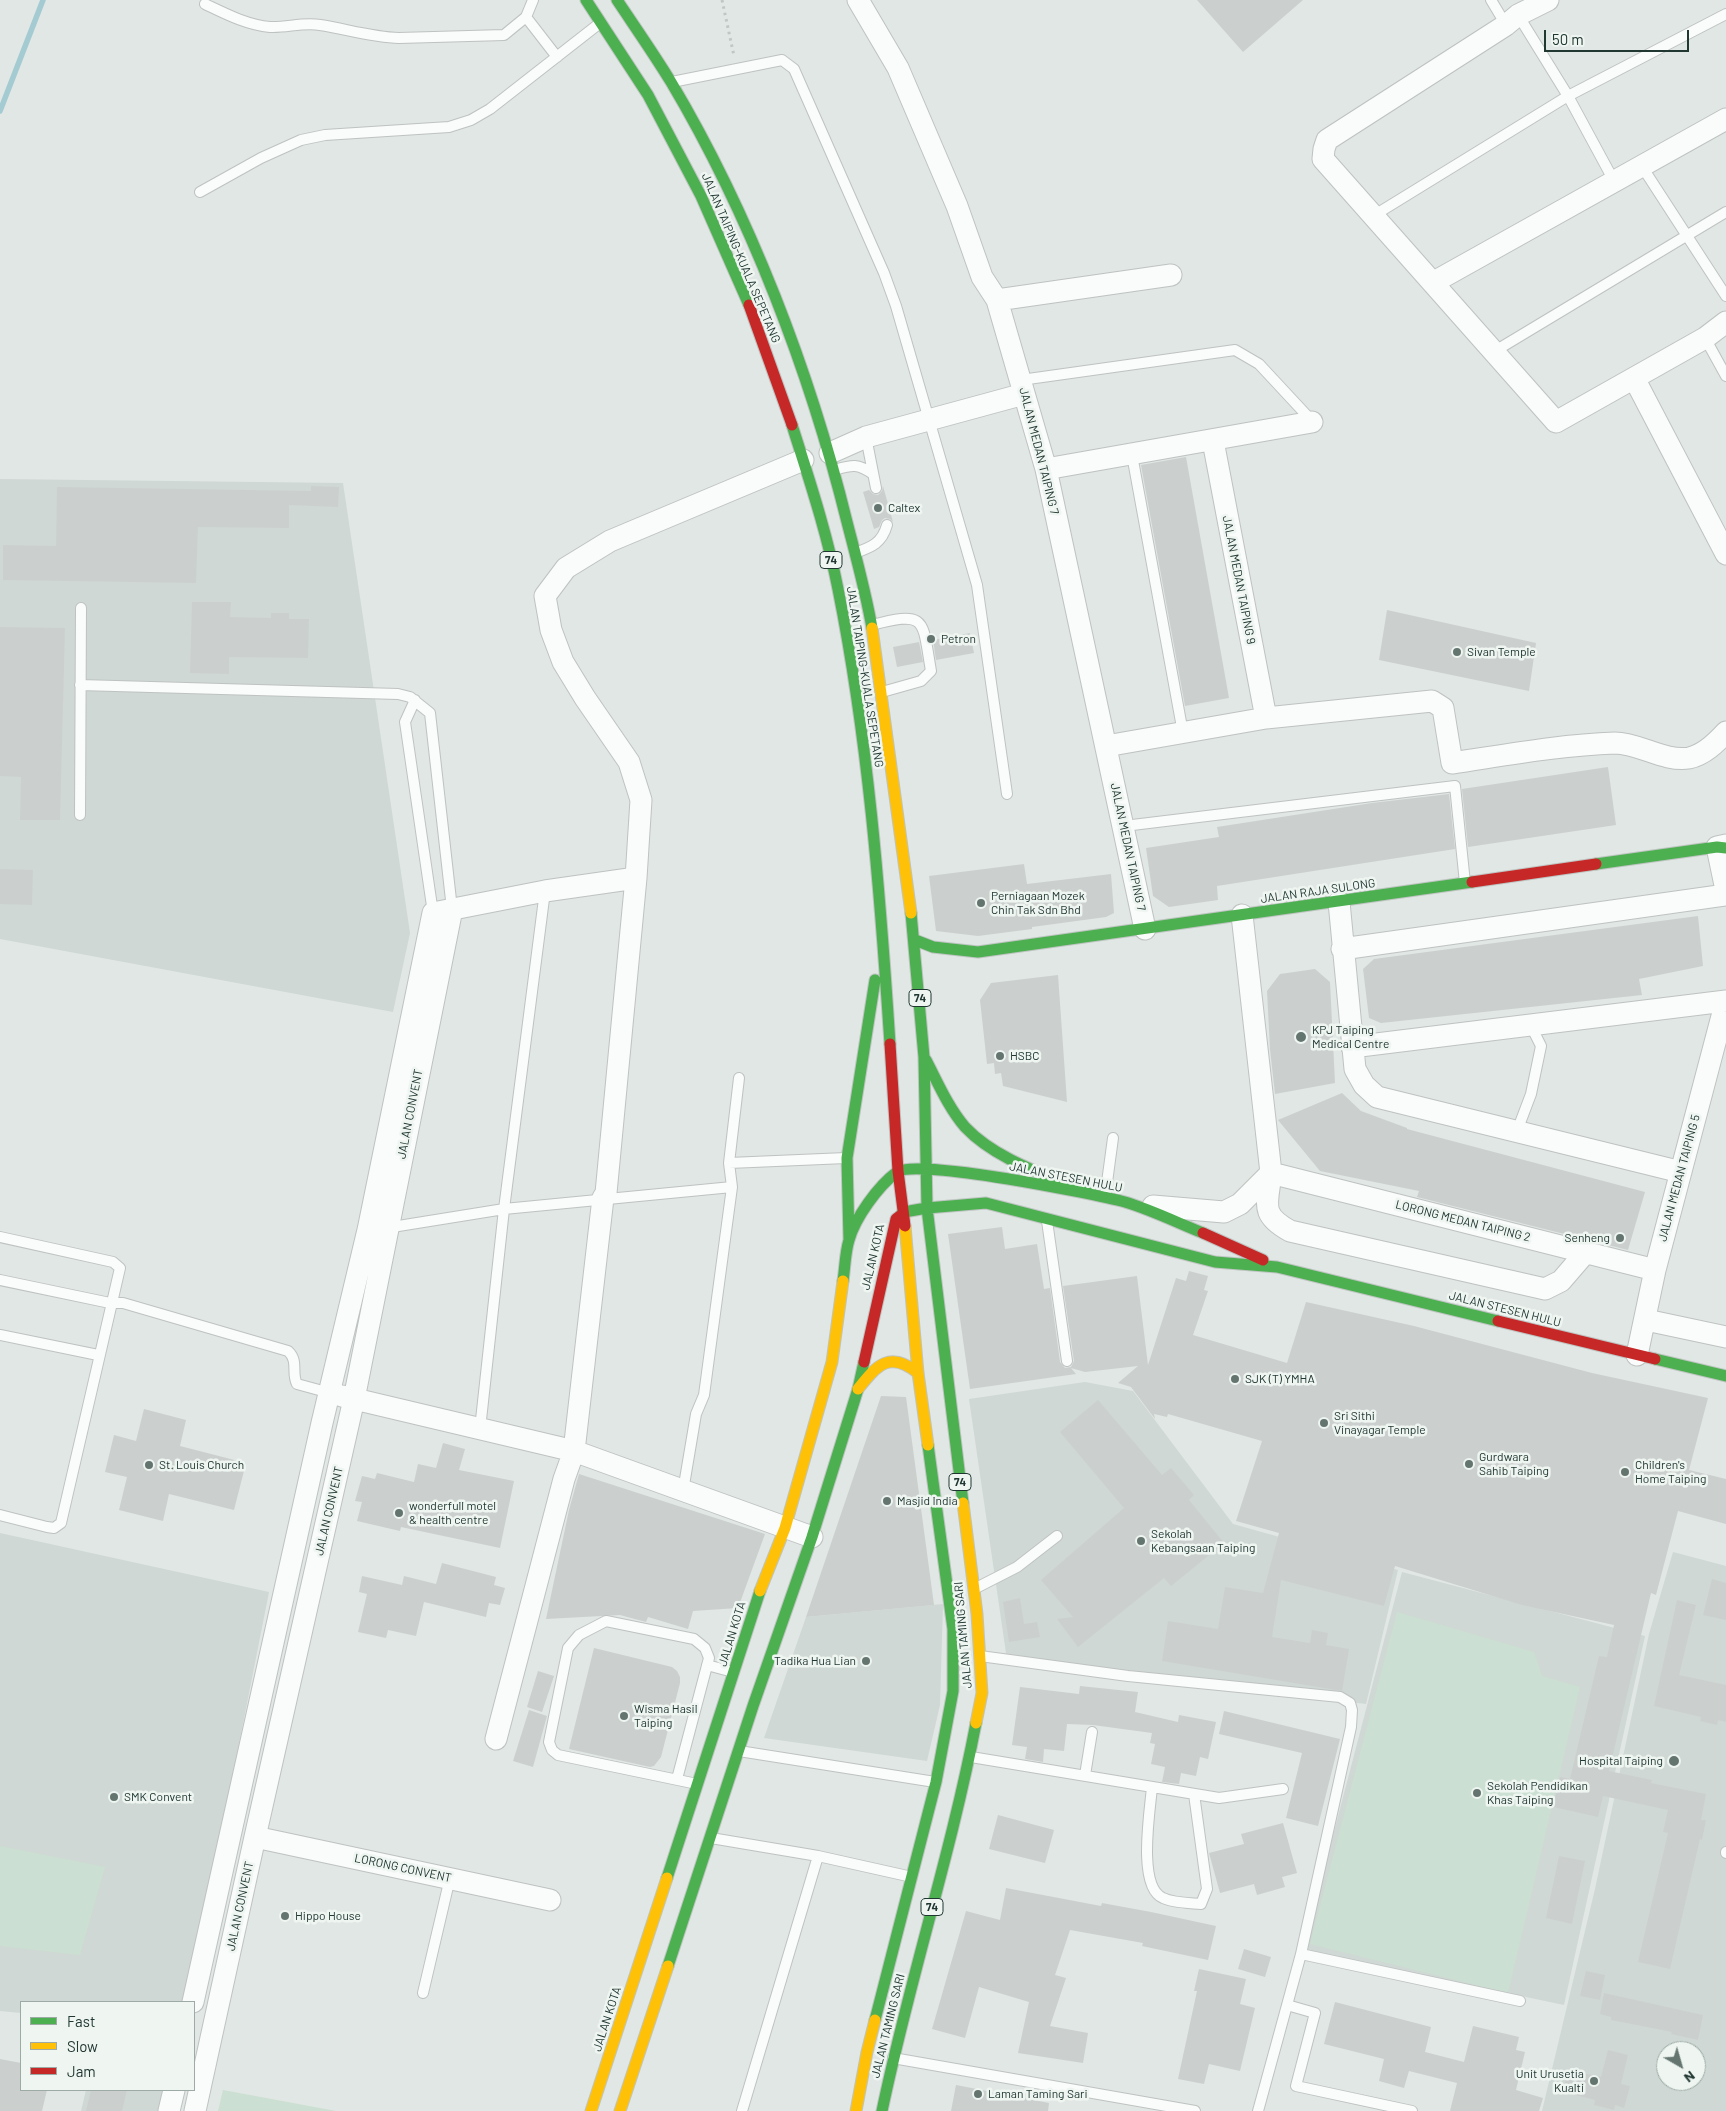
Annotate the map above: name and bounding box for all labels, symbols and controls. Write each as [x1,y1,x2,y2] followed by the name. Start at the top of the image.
[1546,20,1691,52] scale bar
[1552,30,1584,48] text: 50 m
[699,171,783,345] street label: JALAN TAIPING-KUALA SEPETANG
[1016,386,1062,516] street label: JALAN MEDAN TAIPING 7
[888,501,920,515] place label: Caltex
[872,502,884,514] marker: Caltex
[1219,514,1259,646] street label: JALAN MEDAN TAIPING 9
[820,552,842,568] road number: 74
[844,585,886,769] street label: JALAN TAIPING-KUALA SEPETANG
[941,632,976,646] place label: Petron
[925,633,937,645] marker: Petron
[1467,645,1536,659] place label: Sivan Temple
[1451,646,1463,658] marker: Sivan Temple
[1107,782,1149,912] street label: JALAN MEDAN TAIPING 7
[1260,876,1376,906] street label: JALAN RAJA SULONG
[991,889,1085,917] place label: Perniagaan Mozek Chin Tak Sdn Bhd
[975,897,987,909] marker: Perniagaan Mozek Chin Tak Sdn Bhd
[909,990,931,1006] road number: 74
[1312,1023,1389,1051] place label: KPJ Taiping Medical Centre
[1294,1030,1308,1044] marker: KPJ Taiping Medical Centre
[1010,1049,1040,1063] place label: HSBC
[994,1050,1006,1062] marker: HSBC
[394,1068,426,1160] street label: JALAN CONVENT
[1655,1113,1703,1243] street label: JALAN MEDAN TAIPING 5
[1008,1159,1124,1195] street label: JALAN STESEN HULU
[1394,1197,1532,1245] street label: LORONG MEDAN TAIPING 2
[858,1223,888,1291] street label: JALAN KOTA
[1564,1231,1610,1245] place label: Senheng
[1614,1232,1626,1244] marker: Senheng
[1447,1288,1563,1330] street label: JALAN STESEN HULU
[1245,1372,1315,1386] place label: SJK (T) YMHA
[1229,1373,1241,1385] marker: SJK (T) YMHA
[1334,1409,1426,1437] place label: Sri Sithi Vinayagar Temple
[1318,1417,1330,1429] marker: Sri Sithi Vinayagar Temple
[1479,1450,1549,1478] place label: Gurdwara Sahib Taiping
[159,1458,244,1472] place label: St. Louis Church
[1463,1458,1475,1470] marker: Gurdwara Sahib Taiping
[1635,1458,1706,1486] place label: Children's Home Taiping
[143,1459,155,1471] marker: St. Louis Church
[312,1465,346,1557] street label: JALAN CONVENT
[1619,1466,1631,1478] marker: Children's Home Taiping
[949,1474,971,1490] road number: 74
[897,1494,958,1508] place label: Masjid India
[881,1495,893,1507] marker: Masjid India
[409,1499,496,1527] place label: wonderfull motel & health centre
[393,1507,405,1519] marker: wonderfull motel & health centre
[1151,1527,1255,1555] place label: Sekolah Kebangsaan Taiping
[1135,1535,1147,1547] marker: Sekolah Kebangsaan Taiping
[951,1581,975,1689] street label: JALAN TAMING SARI
[715,1600,749,1668] street label: JALAN KOTA
[774,1654,856,1668] place label: Tadika Hua Lian
[860,1655,872,1667] marker: Tadika Hua Lian
[634,1702,697,1730] place label: Wisma Hasil Taiping
[618,1710,630,1722] marker: Wisma Hasil Taiping
[1579,1754,1663,1768] place label: Hospital Taiping
[1667,1754,1681,1768] marker: Hospital Taiping
[1487,1779,1588,1807] place label: Sekolah Pendidikan Khas Taiping
[1471,1787,1483,1799] marker: Sekolah Pendidikan Khas Taiping
[124,1790,192,1804] place label: SMK Convent
[108,1791,120,1803] marker: SMK Convent
[353,1851,453,1885] street label: LORONG CONVENT
[223,1860,257,1952] street label: JALAN CONVENT
[921,1898,943,1915] road number: 74
[295,1909,361,1923] place label: Hippo House
[279,1910,291,1922] marker: Hippo House
[868,1972,908,2080] street label: JALAN TAMING SARI
[590,1985,624,2053] street label: JALAN KOTA
[20,2001,195,2091] legend
[67,2012,95,2030] text: Fast
[67,2037,98,2055] text: Slow
[1656,2041,1706,2091] north arrow
[67,2062,96,2080] text: Jam
[1516,2067,1584,2095] place label: Unit Urusetia Kualti
[1681,2068,1699,2087] text: N
[1588,2075,1600,2087] marker: Unit Urusetia Kualti
[988,2087,1087,2101] place label: Laman Taming Sari
[972,2088,984,2100] marker: Laman Taming Sari

